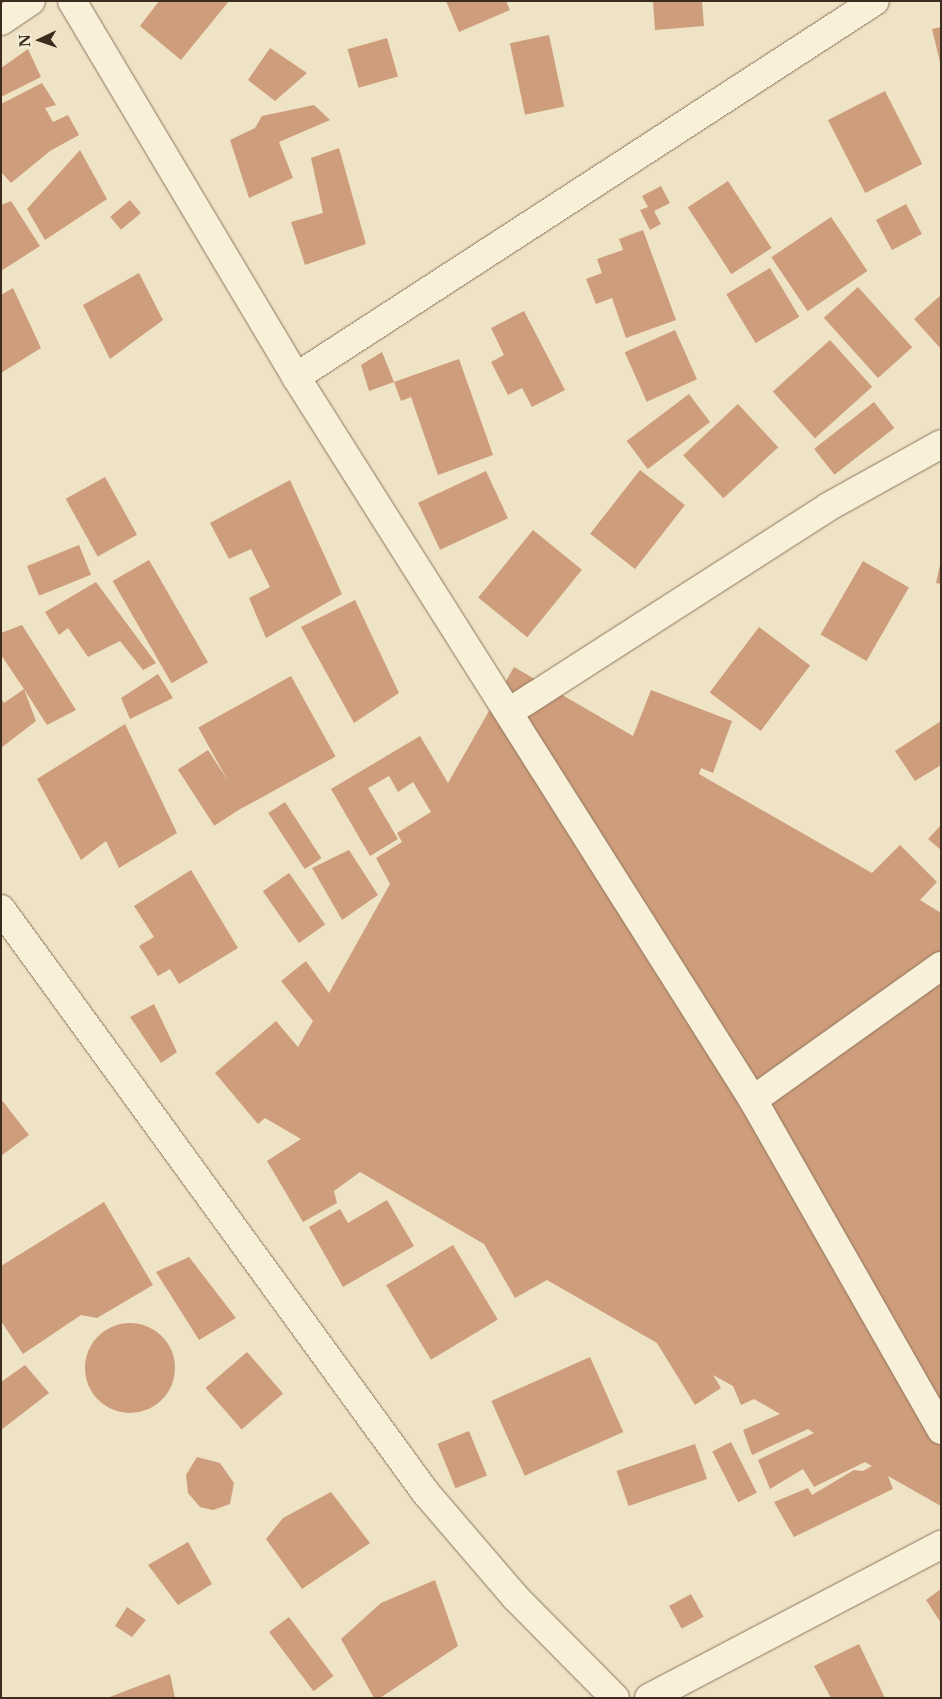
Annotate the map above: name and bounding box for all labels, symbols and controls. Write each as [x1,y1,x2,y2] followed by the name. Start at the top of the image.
[15,15,65,65] north arrow
[16,34,34,48] text: N

